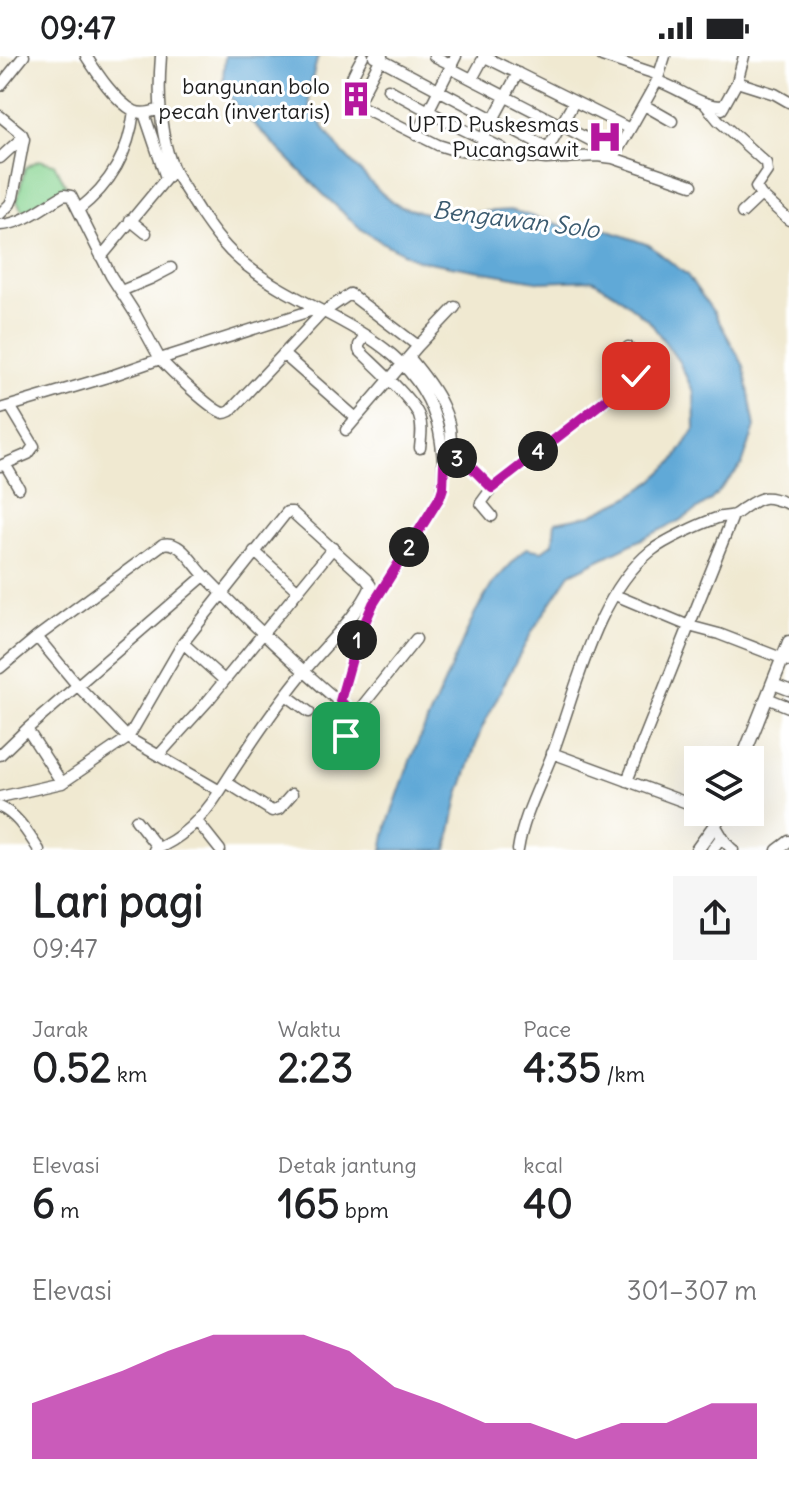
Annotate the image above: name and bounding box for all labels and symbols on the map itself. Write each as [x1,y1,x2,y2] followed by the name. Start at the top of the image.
[159,72,330,125] place label: bangunan bolo pecah (invertaris)
[337,80,375,118] building icon: bangunan bolo pecah (invertaris)
[408,110,579,163] place label: UPTD Puskesmas Pucangsawit
[586,118,624,156] hospital icon: UPTD Puskesmas Pucangsawit
[431,194,603,244] water label: Bengawan Solo
[602,342,670,410] pin
[518,431,558,471] pin: 4
[437,438,477,478] pin: 3
[389,527,429,567] pin: 2
[337,620,377,660] pin: 1
[312,702,380,770] pin

